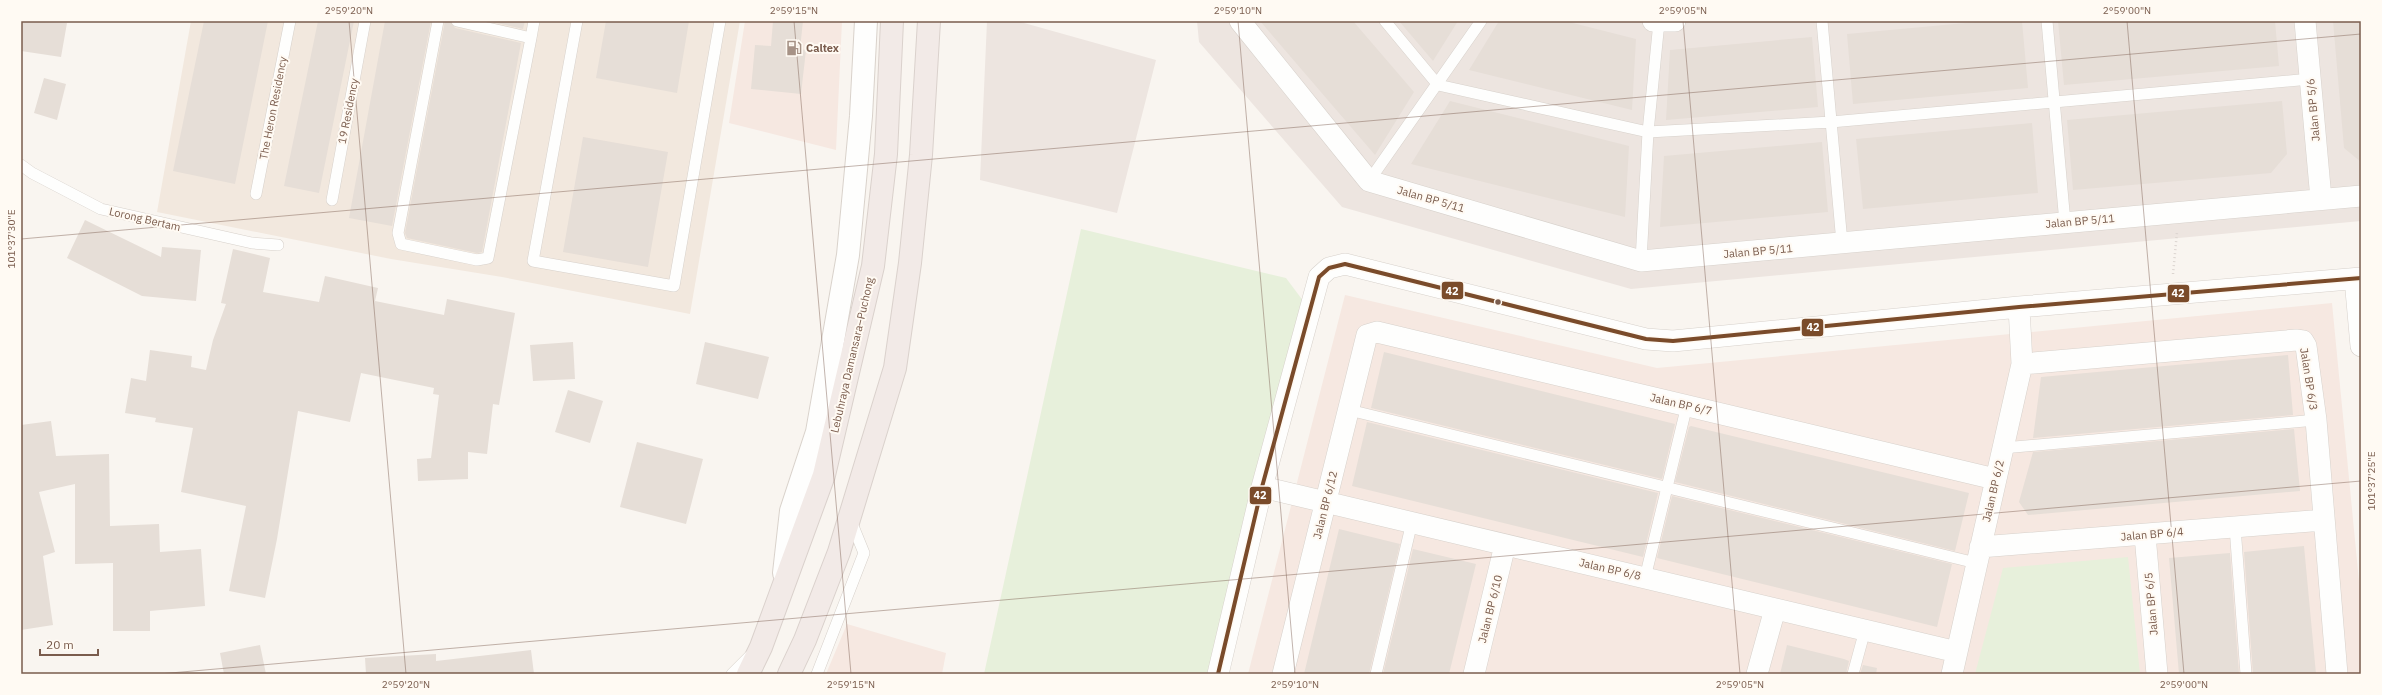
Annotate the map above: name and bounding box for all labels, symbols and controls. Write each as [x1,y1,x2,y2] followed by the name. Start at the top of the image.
[325,4,373,17] text: 2°59'20"N
[770,4,818,17] text: 2°59'15"N
[1214,4,1262,17] text: 2°59'10"N
[1659,4,1707,17] text: 2°59'05"N
[2103,4,2151,17] text: 2°59'00"N
[785,39,803,57] fuel station icon: Caltex
[806,41,839,55] place label: Caltex
[256,55,290,161] street label: The Heron Residency
[335,77,361,145] street label: 19 Residency
[2303,78,2323,142] street label: Jalan BP 5/6
[1396,183,1467,215] street label: Jalan BP 5/11
[108,204,182,234] street label: Lorong Bertam
[5,209,18,269] text: 101°37'30"E
[2045,211,2116,231] street label: Jalan BP 5/11
[1723,241,1794,261] street label: Jalan BP 5/11
[827,276,877,434] street label: Lebuhraya Damansara–Puchong
[1441,281,1464,300] line badge: 42
[1445,284,1459,298] text: 42
[2167,284,2190,303] line badge: 42
[2171,286,2185,300] text: 42
[1493,297,1503,307] unlabelled marker
[1801,318,1824,337] line badge: 42
[1806,320,1820,334] text: 42
[2297,347,2321,411] street label: Jalan BP 6/3
[1649,390,1713,418] street label: Jalan BP 6/7
[2365,451,2378,511] text: 101°37'25"E
[1979,459,2007,523] street label: Jalan BP 6/2
[1310,470,1340,540] street label: Jalan BP 6/12
[1249,486,1272,505] line badge: 42
[1253,488,1267,502] text: 42
[2120,524,2184,544] street label: Jalan BP 6/4
[1578,555,1642,583] street label: Jalan BP 6/8
[2141,572,2161,636] street label: Jalan BP 6/5
[1475,574,1505,644] street label: Jalan BP 6/10
[40,631,98,657] scale bar
[46,637,74,652] text: 20 m
[382,678,430,691] text: 2°59'20"N
[827,678,875,691] text: 2°59'15"N
[1271,678,1319,691] text: 2°59'10"N
[1716,678,1764,691] text: 2°59'05"N
[2160,678,2208,691] text: 2°59'00"N

